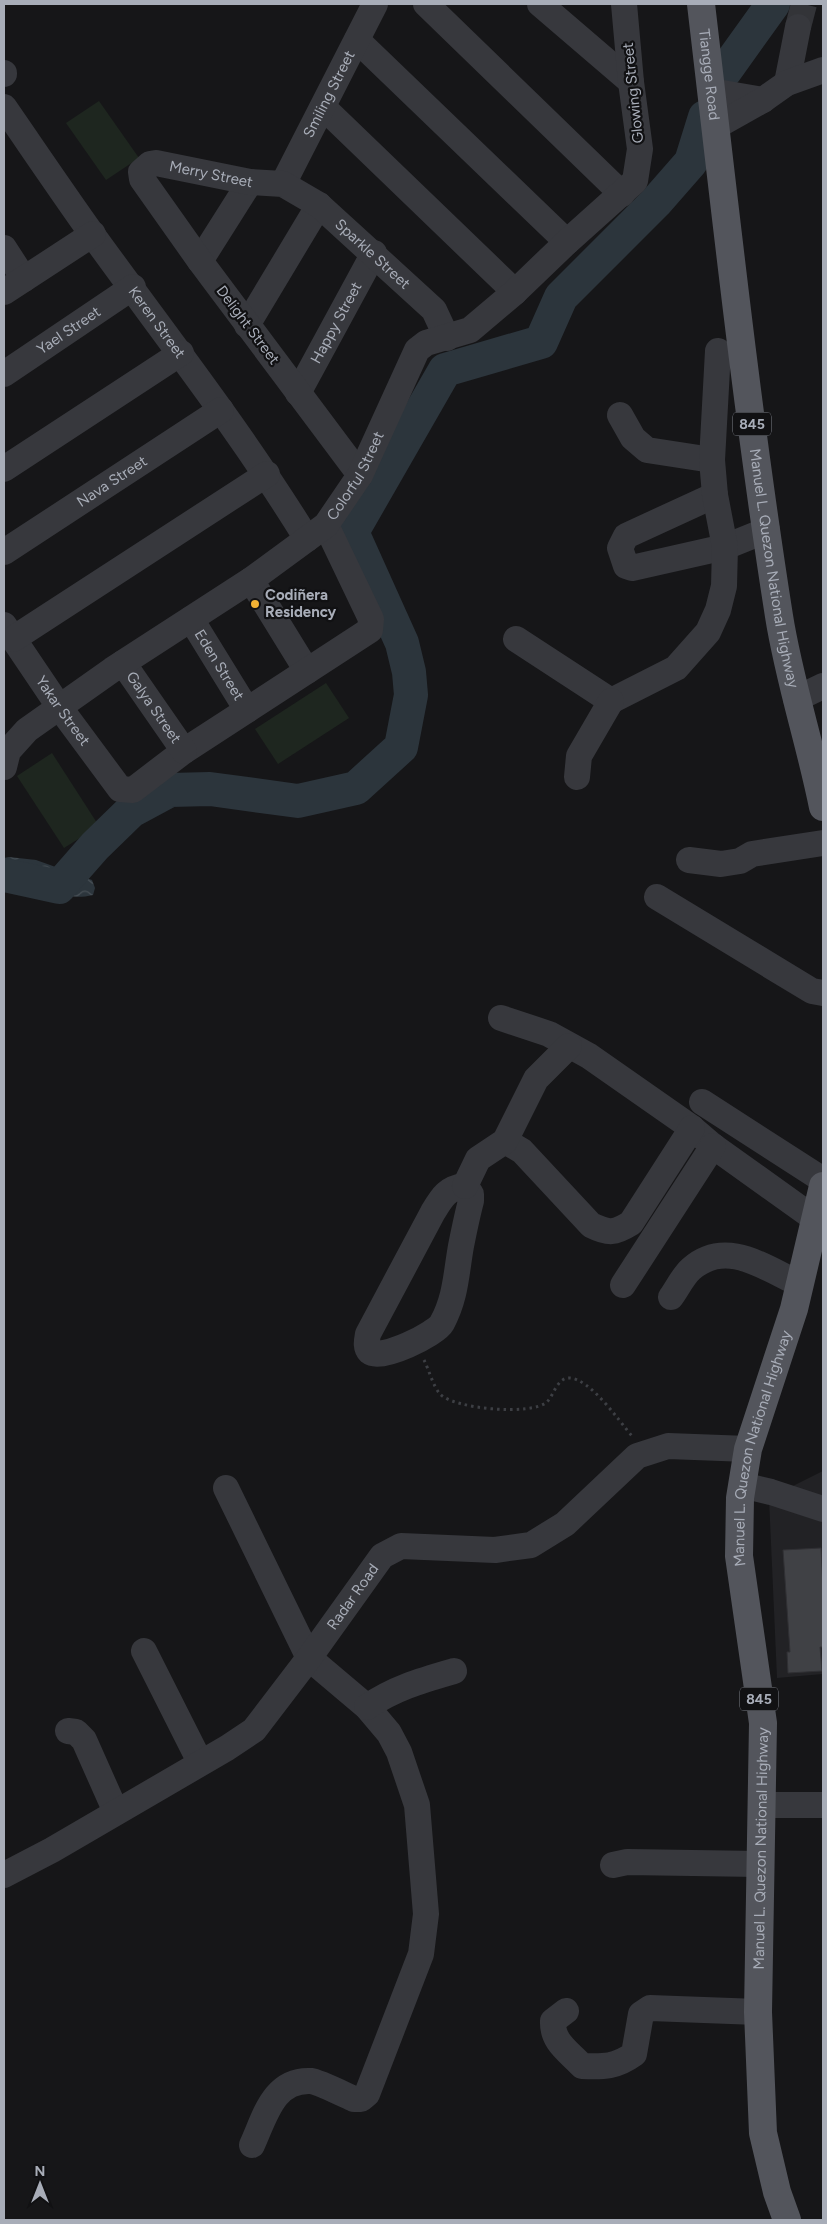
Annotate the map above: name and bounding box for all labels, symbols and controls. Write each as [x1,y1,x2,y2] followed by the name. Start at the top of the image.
[695,28,723,121] street label: Tiangge Road
[619,41,647,144] street label: Glowing Street
[299,47,359,141] street label: Smiling Street
[168,157,255,191] street label: Merry Street
[331,215,414,293] street label: Sparkle Street
[307,279,366,367] street label: Happy Street
[213,282,284,368] street label: Delight Street
[124,283,189,362] street label: Keren Street
[33,302,104,358] street label: Yael Street
[733,412,771,436] road number: 845
[323,428,388,524] street label: Colorful Street
[746,447,803,690] street label: Manuel L. Quezon National Highway
[73,452,151,511] street label: Nava Street
[265,586,337,621] place label: Codiñera Residency
[249,598,261,610] marker: Codiñera Residency
[191,626,248,704] street label: Eden Street
[123,668,185,747] street label: Galya Street
[32,672,94,749] street label: Yakar Street
[730,1328,795,1568] street label: Manuel L. Quezon National Highway
[323,1560,382,1633] street label: Radar Road
[740,1688,778,1710] road number: 845
[750,1727,772,1970] street label: Manuel L. Quezon National Highway
[15,2159,65,2209] north arrow
[35,2163,45,2180] text: N

